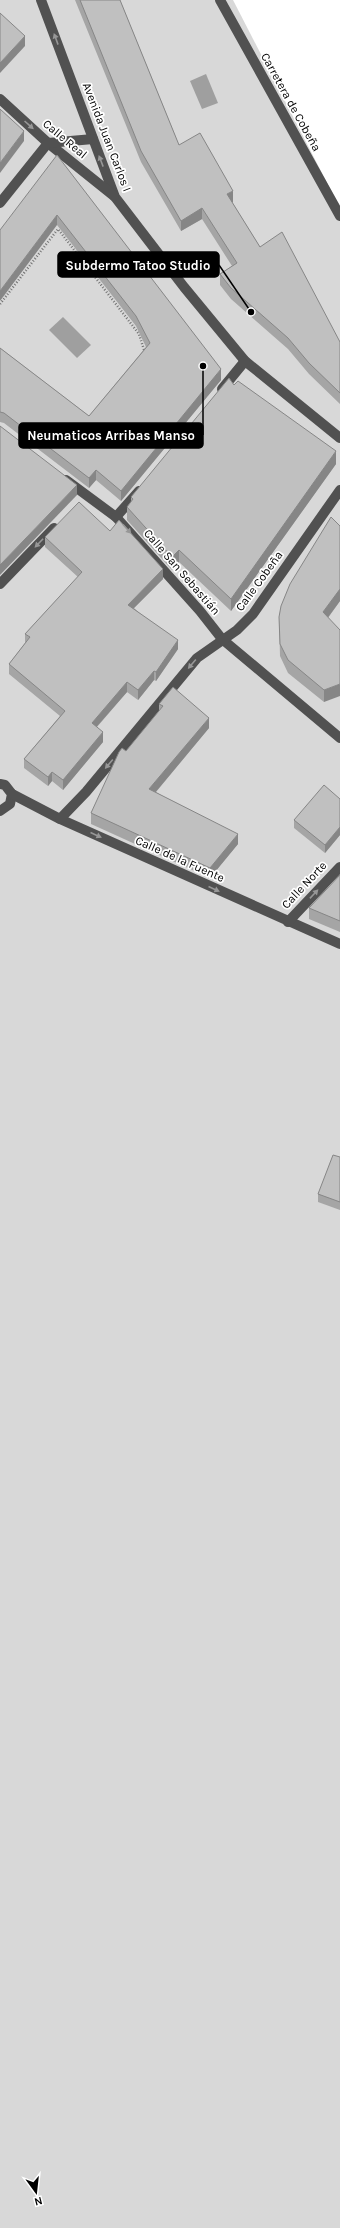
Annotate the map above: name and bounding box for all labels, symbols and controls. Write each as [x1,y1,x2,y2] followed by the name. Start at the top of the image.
[52,32,58,44] one-way arrow
[258,50,324,154] street label: Carretera de Cobeña
[80,80,134,194] street label: Avenida Juan Carlos I
[40,117,90,161] street label: Calle Real
[24,120,34,130] one-way arrow
[97,154,103,166] one-way arrow
[58,252,219,277] callout: Subdermo Tatoo Studio
[66,258,210,273] text: Subdermo Tatoo Studio
[19,423,203,448] callout: Neumaticos Arribas Manso
[27,428,195,443] text: Neumaticos Arribas Manso
[122,524,131,534] one-way arrow
[141,526,223,618] street label: Calle San Sebastián
[35,538,44,549] one-way arrow
[233,548,285,614] street label: Calle Cobeña
[187,658,196,669] one-way arrow
[105,759,114,769] one-way arrow
[90,833,102,839] one-way arrow
[133,833,227,885] street label: Calle de la Fuente
[279,858,329,912] street label: Calle Norte
[209,886,220,892] one-way arrow
[309,890,318,899] one-way arrow
[16,2172,56,2212] north arrow
[33,2194,44,2208] text: N

